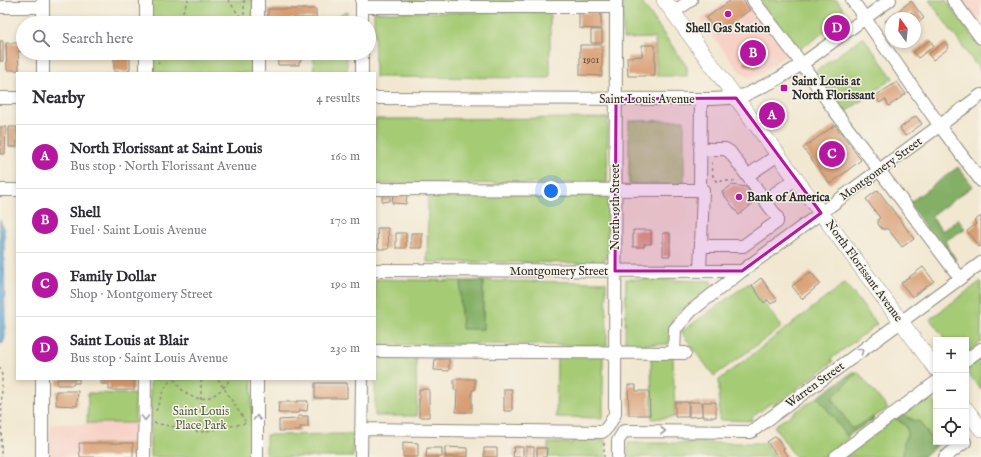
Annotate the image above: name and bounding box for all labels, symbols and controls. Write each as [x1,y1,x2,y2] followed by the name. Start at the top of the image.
[723,9,733,19] marker: Shell Gas Station
[885,12,921,48] north arrow
[824,13,850,43] pin: D
[16,16,376,60] search box
[686,21,771,36] place label: Shell Gas Station
[30,27,52,49] icon: search
[62,29,133,48] text: Search here
[740,38,766,68] pin: B
[583,54,600,67] house number: 1901
[791,74,876,103] place label: Saint Louis at North Florissant
[779,83,789,93] marker: Saint Louis at North Florissant
[32,88,85,109] text: Nearby
[316,90,360,107] text: 4 results
[599,92,695,107] street label: Saint Louis Avenue
[759,100,785,130] pin: A
[837,134,925,204] street label: Montgomery Street
[70,139,262,158] text: North Florissant at Saint Louis
[819,139,845,169] pin: C
[41,148,49,165] text: A
[330,148,360,165] text: 160 m
[70,158,257,175] text: Bus stop · North Florissant Avenue
[608,164,623,250] street label: North 19th Street
[541,181,561,201] your location
[747,190,831,205] place label: Bank of America
[734,192,744,202] marker: Bank of America
[70,203,101,222] text: Shell
[41,212,49,229] text: B
[330,212,360,229] text: 170 m
[822,217,906,325] street label: North Florissant Avenue
[70,222,207,239] text: Fuel · Saint Louis Avenue
[510,264,608,279] street label: Montgomery Street
[70,267,156,286] text: Family Dollar
[40,276,50,293] text: C
[330,276,360,293] text: 190 m
[70,286,213,303] text: Shop · Montgomery Street
[70,331,189,350] text: Saint Louis at Blair
[933,337,969,445] map controls
[933,337,969,373] button: +
[40,340,50,357] text: D
[330,340,360,357] text: 230 m
[857,348,864,355] one-way arrow
[70,350,228,367] text: Bus stop · Saint Louis Avenue
[783,359,847,411] street label: Warren Street
[933,373,969,409] button: −
[173,404,229,433] park label: Saint Louis Place Park
[933,409,969,445] button: locate
[141,415,149,421] one-way arrow
[253,415,261,421] one-way arrow
[660,427,666,435] one-way arrow

